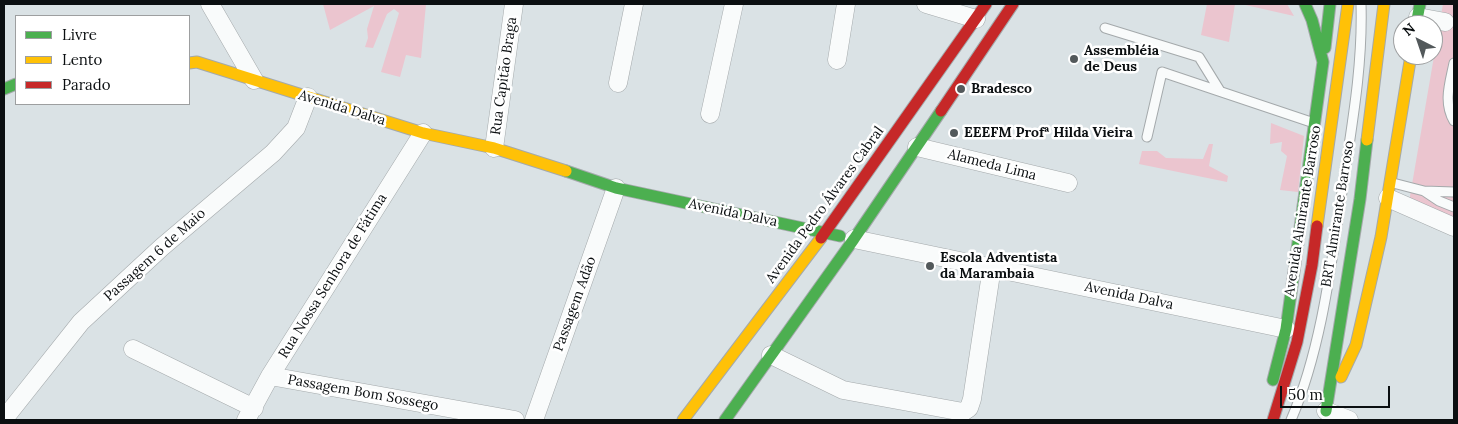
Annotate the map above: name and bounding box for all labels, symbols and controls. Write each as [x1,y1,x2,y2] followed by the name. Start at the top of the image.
[15,15,190,105] legend
[1393,15,1443,65] north arrow
[487,16,521,136] street label: Rua Capitão Braga
[1399,19,1419,40] text: N
[62,25,97,44] text: Livre
[1084,43,1159,75] place label: Assembléia de Deus
[62,50,102,69] text: Lento
[1068,53,1080,65] marker: Assembléia de Deus
[62,75,111,94] text: Parado
[971,81,1032,97] place label: Bradesco
[955,83,967,95] marker: Bradesco
[296,87,388,129] street label: Avenida Dalva
[763,123,887,287] street label: Avenida Pedro Álvares Cabral
[1281,124,1325,298] street label: Avenida Almirante Barroso
[964,125,1133,141] place label: EEEFM Profª Hilda Vieira
[948,127,960,139] marker: EEEFM Profª Hilda Vieira
[1318,140,1358,288] street label: BRT Almirante Barroso
[946,146,1038,184] street label: Alameda Lima
[275,191,391,361] street label: Rua Nossa Senhora de Fátima
[687,195,779,231] street label: Avenida Dalva
[101,205,209,305] street label: Passagem 6 de Maio
[940,250,1057,282] place label: Escola Adventista da Marambaia
[550,254,600,354] street label: Passagem Adão
[924,260,936,272] marker: Escola Adventista da Marambaia
[1083,278,1175,314] street label: Avenida Dalva
[286,371,440,415] street label: Passagem Bom Sossego
[1283,376,1393,408] scale bar
[1288,385,1323,404] text: 50 m

